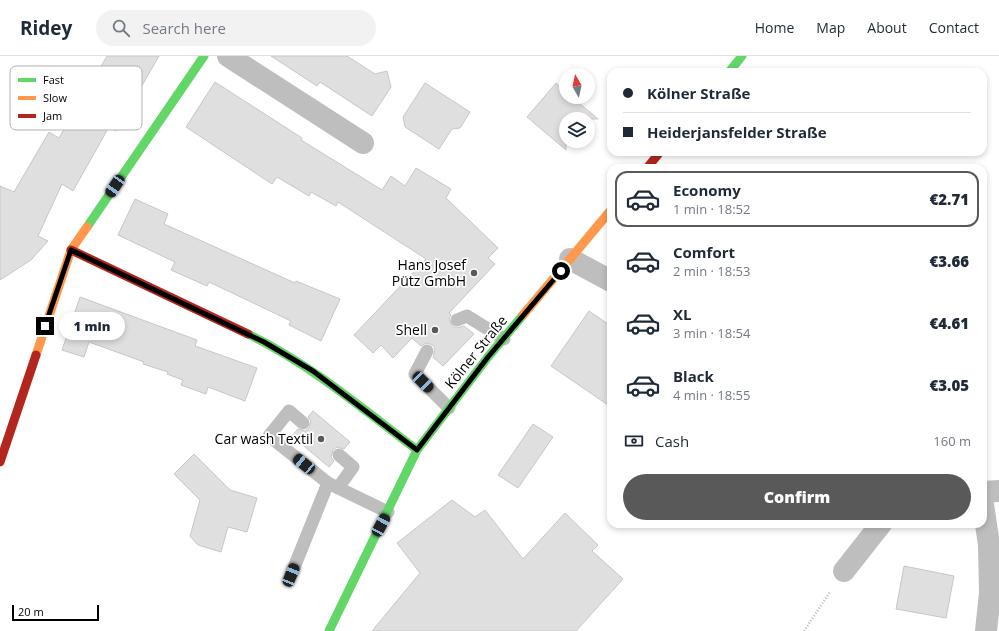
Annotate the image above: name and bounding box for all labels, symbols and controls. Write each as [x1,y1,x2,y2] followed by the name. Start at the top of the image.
[96,10,376,46] search box
[20,15,72,41] text: Ridey
[110,17,132,39] icon: search
[142,18,226,38] text: Search here
[755,18,794,37] text: Home
[816,18,845,37] text: Map
[867,18,907,37] text: About
[929,18,979,37] text: Contact
[10,66,142,130] legend
[559,68,595,104] north arrow
[559,68,595,148] map controls
[43,72,64,87] text: Fast
[647,83,750,103] text: Kölner Straße
[43,90,67,105] text: Slow
[42,108,62,123] text: Jam
[559,112,595,148] button: layers
[647,122,827,142] text: Heiderjansfelder Straße
[103,173,127,199] car
[673,180,741,200] text: Economy
[625,181,661,217] icon: car
[930,189,969,209] text: €2.71
[673,200,750,218] text: 1 min · 18:52
[673,242,735,262] text: Comfort
[625,243,661,279] icon: car
[930,251,969,271] text: €3.66
[392,255,467,290] place label: Hans Josef Pütz GmbH
[552,262,570,280] route start
[673,262,750,280] text: 2 min · 18:53
[469,268,479,278] marker: Hans Josef Pütz GmbH
[673,304,691,324] text: XL
[625,305,661,341] icon: car
[440,311,511,392] street label: Kölner Straße
[59,312,125,340] callout: 1 min
[930,313,969,333] text: €4.61
[36,317,54,335] route end
[74,317,110,335] text: 1 min
[396,320,427,339] place label: Shell
[673,324,750,342] text: 3 min · 18:54
[430,325,440,335] marker: Shell
[673,366,714,386] text: Black
[625,367,661,403] icon: car
[410,369,436,395] car
[930,375,969,395] text: €3.05
[673,386,750,404] text: 4 min · 18:55
[215,429,313,448] place label: Car wash Textil
[623,430,645,452] icon: cash
[655,431,689,451] text: Cash
[933,432,971,450] text: 160 m
[316,434,326,444] marker: Car wash Textil
[291,452,317,476] car
[623,474,971,520] button: Confirm
[370,512,392,538] car
[281,562,301,588] car
[12,603,99,622] scale bar
[18,604,44,619] text: 20 m

